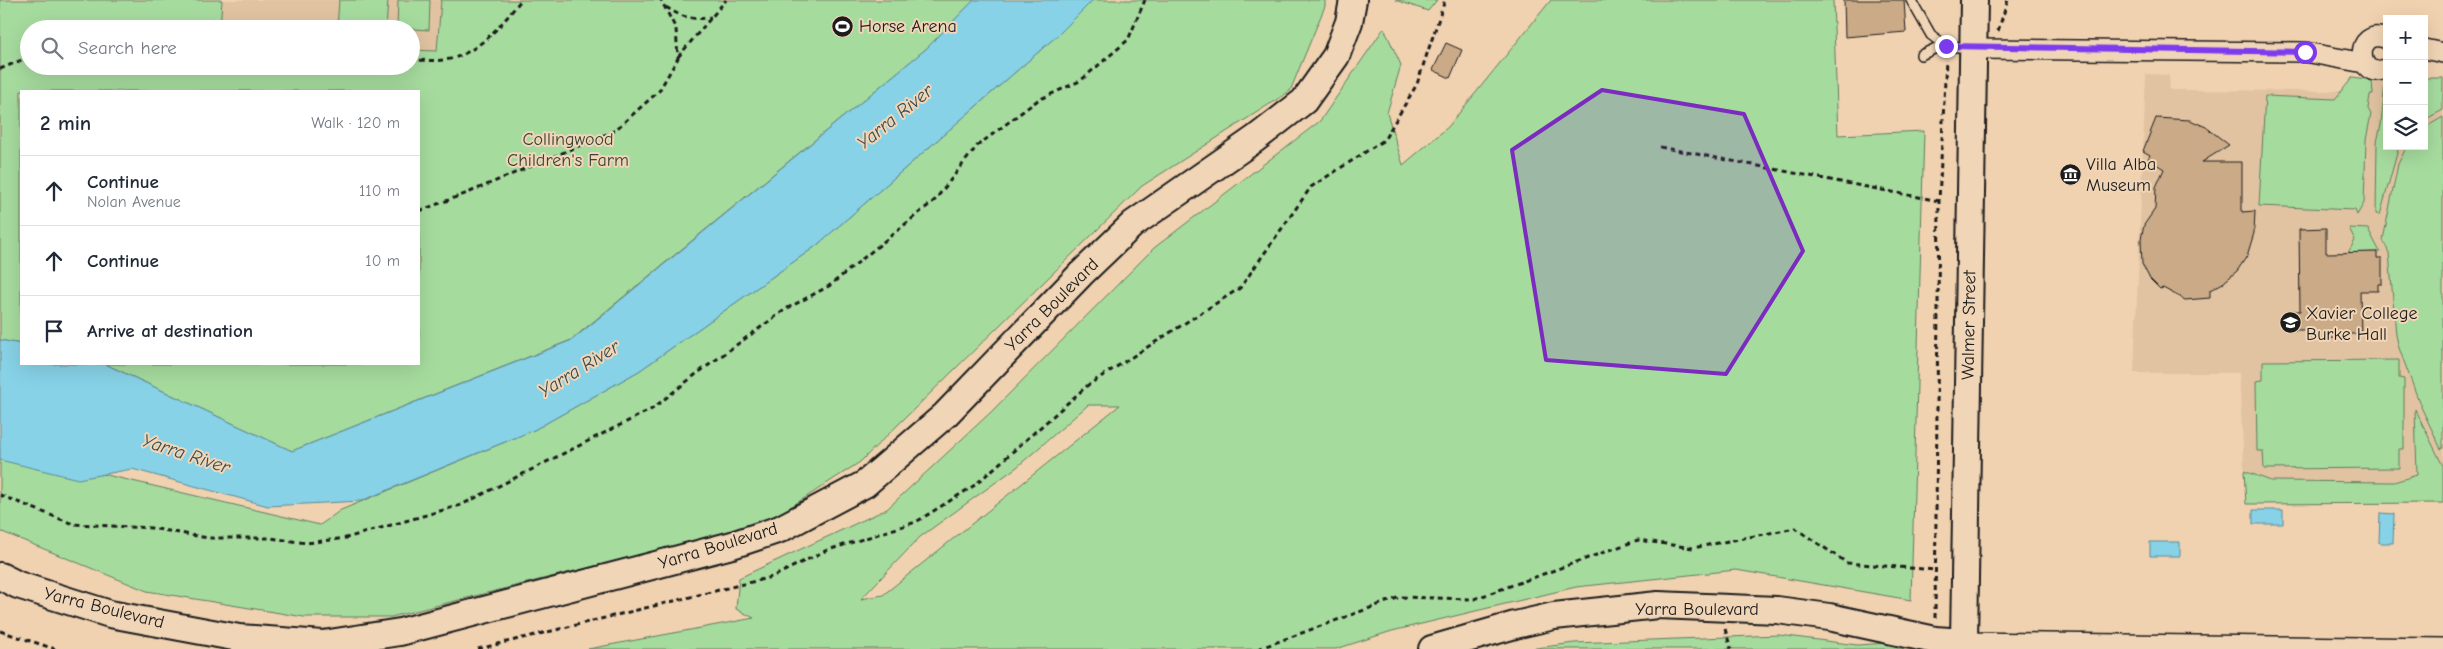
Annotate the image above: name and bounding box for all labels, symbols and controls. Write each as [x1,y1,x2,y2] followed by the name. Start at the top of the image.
[831,14,855,38] sports icon: Horse Arena
[2383,15,2428,150] map controls
[2383,15,2428,60] button: +
[859,16,957,37] place label: Horse Arena
[20,20,420,75] search box
[38,34,66,62] icon: search
[1935,35,1958,58] route end
[78,37,177,59] text: Search here
[2294,41,2317,64] route start
[2383,60,2428,105] button: −
[853,79,938,154] water label: Yarra River
[2383,105,2428,150] button: layers
[40,111,91,135] text: 2 min
[311,114,400,132] text: Walk · 120 m
[507,129,629,171] park label: Collingwood Children's Farm
[2086,154,2156,196] place label: Villa Alba Museum
[2058,162,2082,186] museum icon: Villa Alba Museum
[87,171,159,193] text: Continue
[40,177,68,205] icon: ahead
[359,182,400,200] text: 110 m
[87,193,181,211] text: Nolan Avenue
[40,247,68,275] icon: ahead
[87,250,159,272] text: Continue
[365,252,400,270] text: 10 m
[1001,254,1103,356] street label: Yarra Boulevard
[1958,269,1980,380] street label: Walmer Street
[2306,303,2417,345] place label: Xavier College Burke Hall
[2278,311,2302,335] school or university icon: Xavier College Burke Hall
[40,317,68,345] icon: arrive
[87,320,253,342] text: Arrive at destination
[534,335,625,402] water label: Yarra River
[139,429,234,479] water label: Yarra River
[656,518,780,574] street label: Yarra Boulevard
[41,583,167,633] street label: Yarra Boulevard
[1635,599,1759,620] street label: Yarra Boulevard

